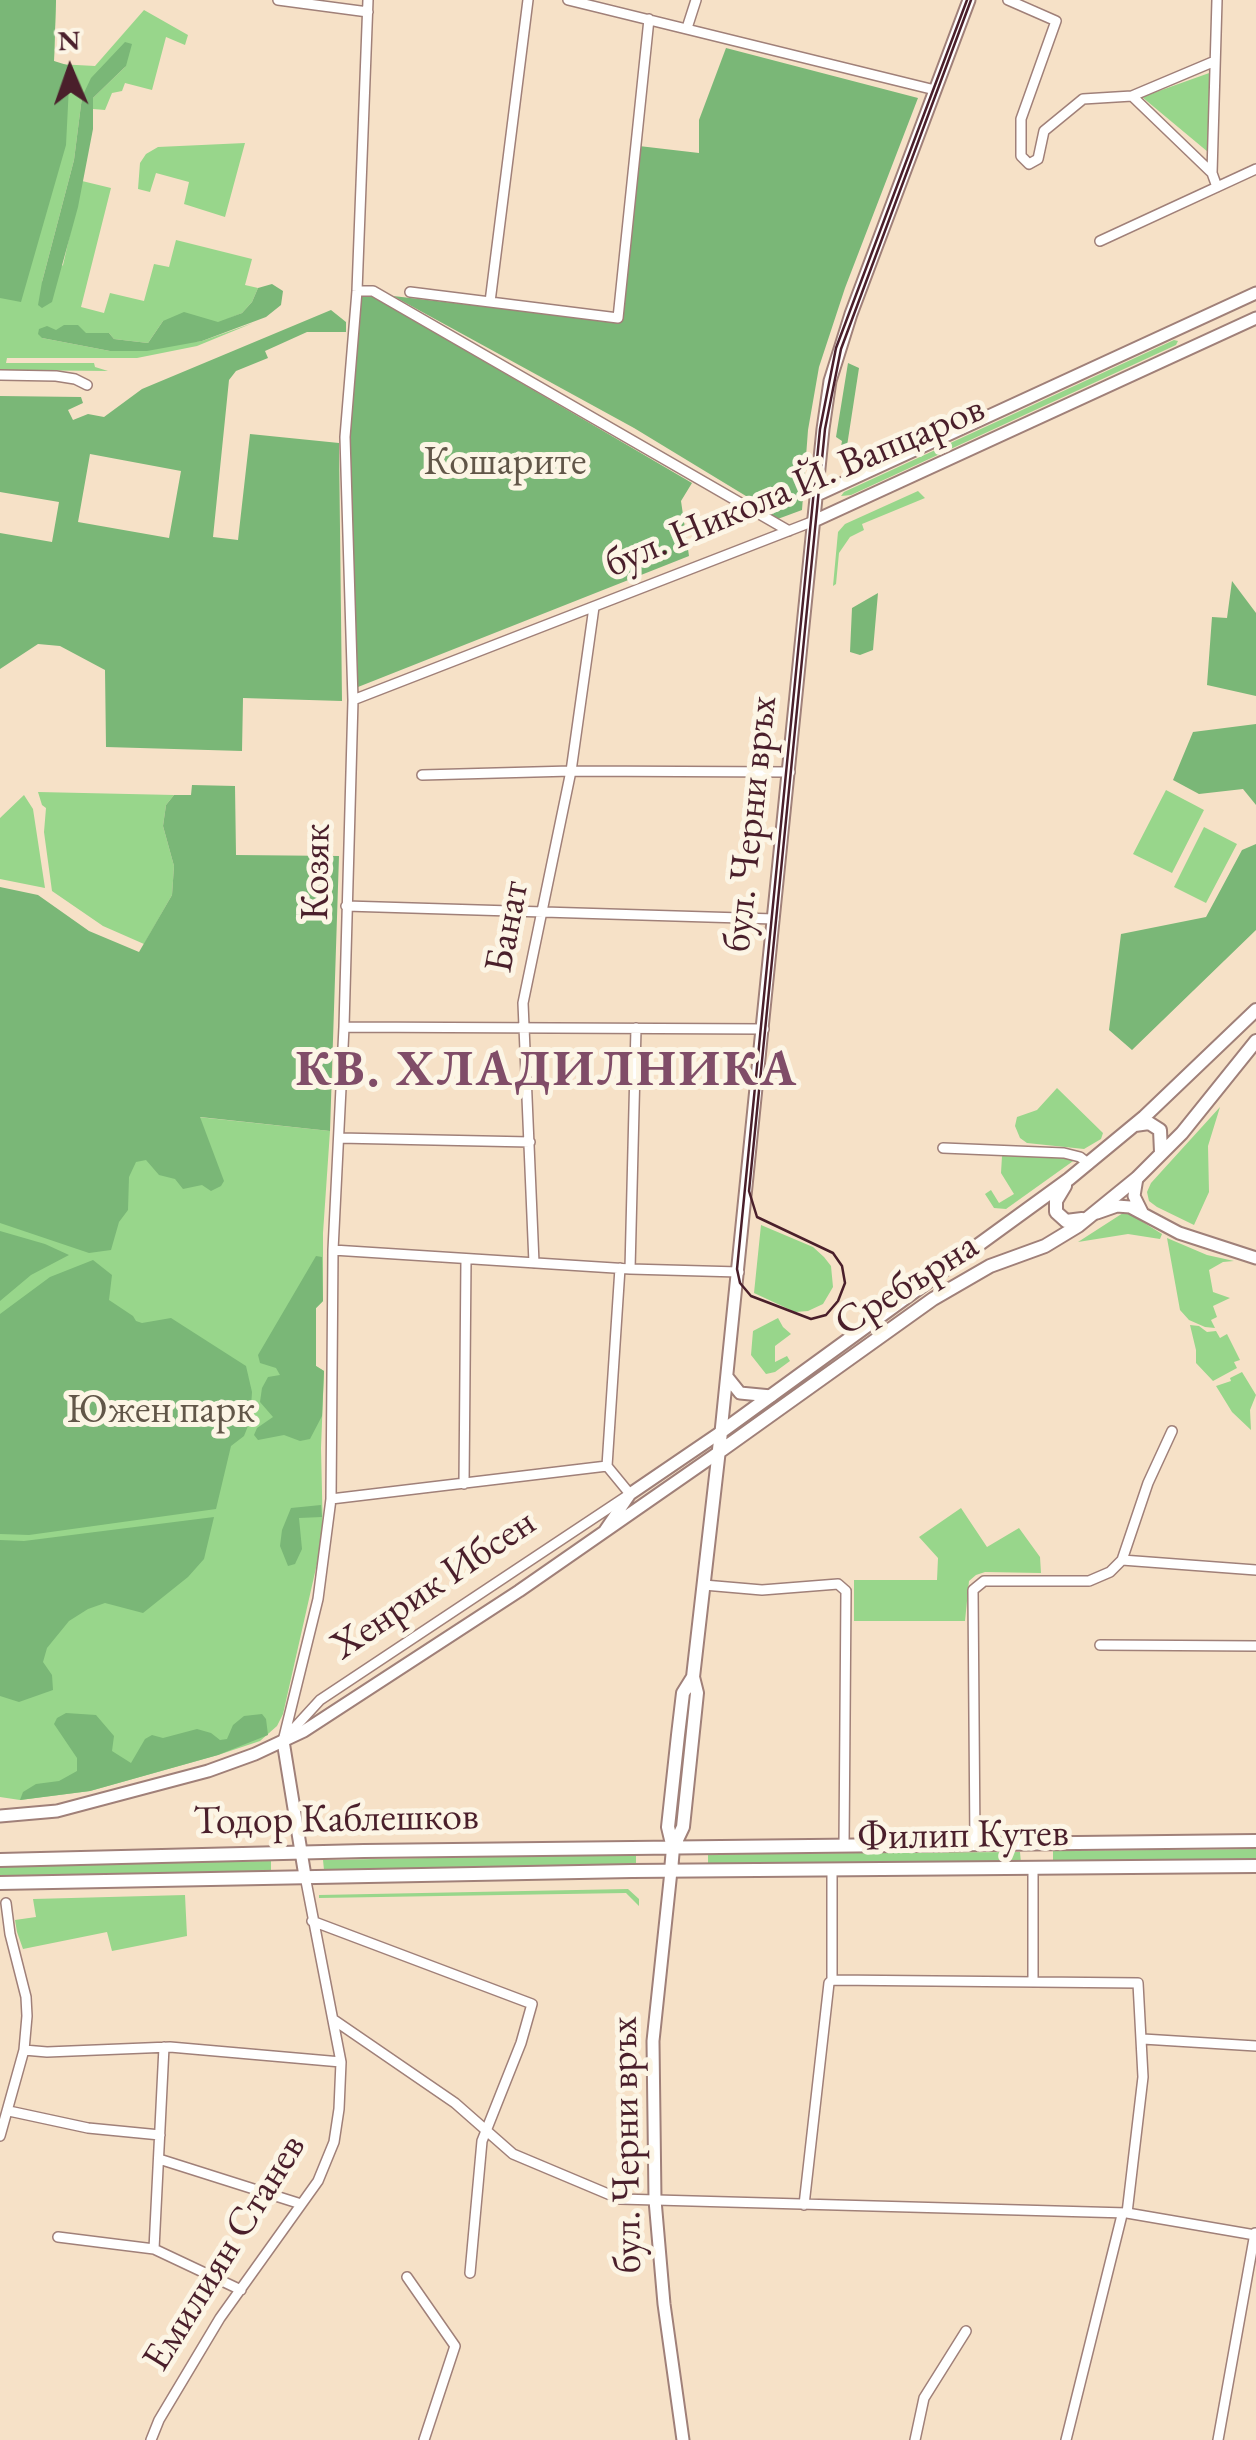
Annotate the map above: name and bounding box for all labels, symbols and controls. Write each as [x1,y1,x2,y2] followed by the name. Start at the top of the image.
[20,20,120,120] north arrow
[57,22,81,58] text: N
[598,385,992,589] street label: бул. Никола Й. Вапцаров
[424,439,586,487] park label: Кошарите
[714,694,788,954] street label: бул. Черни връх
[292,823,342,921] street label: Козяк
[476,877,540,977] street label: Банат
[295,1041,799,1101] district label: КВ. ХЛАДИЛНИКА
[827,1222,987,1348] street label: Сребърна
[67,1387,255,1435] park label: Южен парк
[323,1499,545,1671] street label: Хенрик Ибсен
[193,1794,479,1846] street label: Тодор Каблешков
[857,1810,1069,1862] street label: Филип Кутев
[601,2016,653,2274] street label: бул. Черни връх
[133,2126,317,2380] street label: Емилиян Станев

